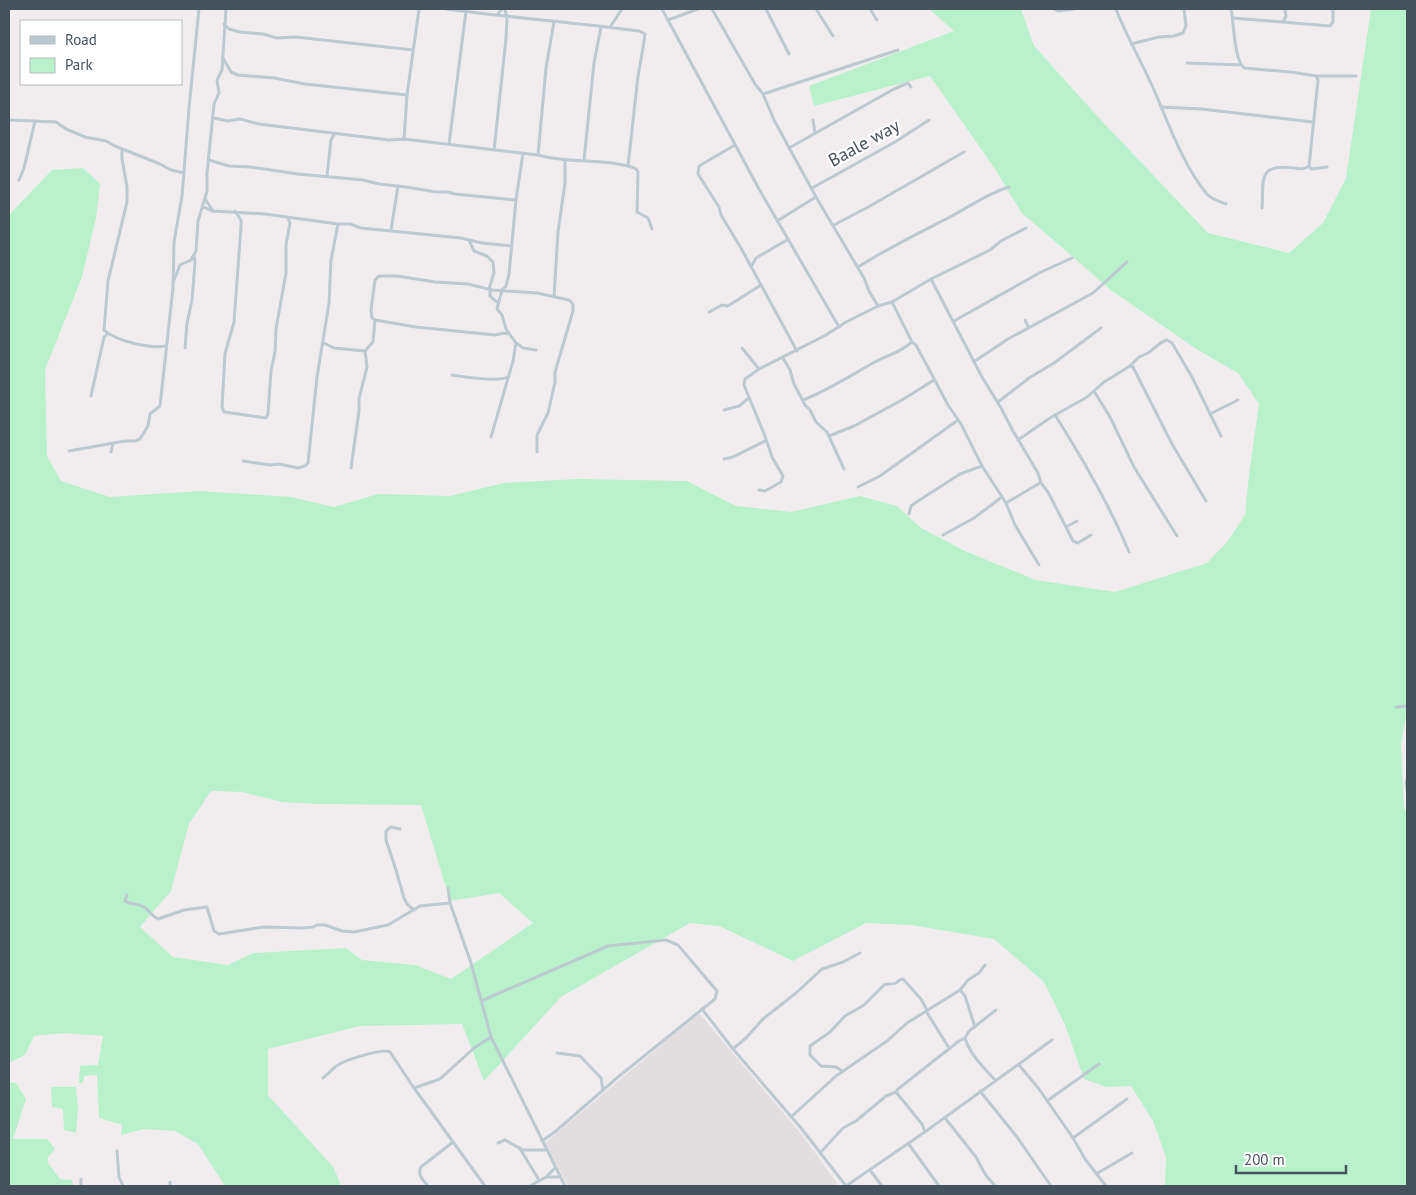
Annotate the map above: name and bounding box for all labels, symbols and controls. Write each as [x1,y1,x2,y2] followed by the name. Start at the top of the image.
[20,20,182,85] legend
[65,30,97,49] text: Road
[65,55,93,74] text: Park
[824,113,904,172] street label: Baale way
[1236,1142,1346,1174] scale bar
[1244,1150,1285,1169] text: 200 m

